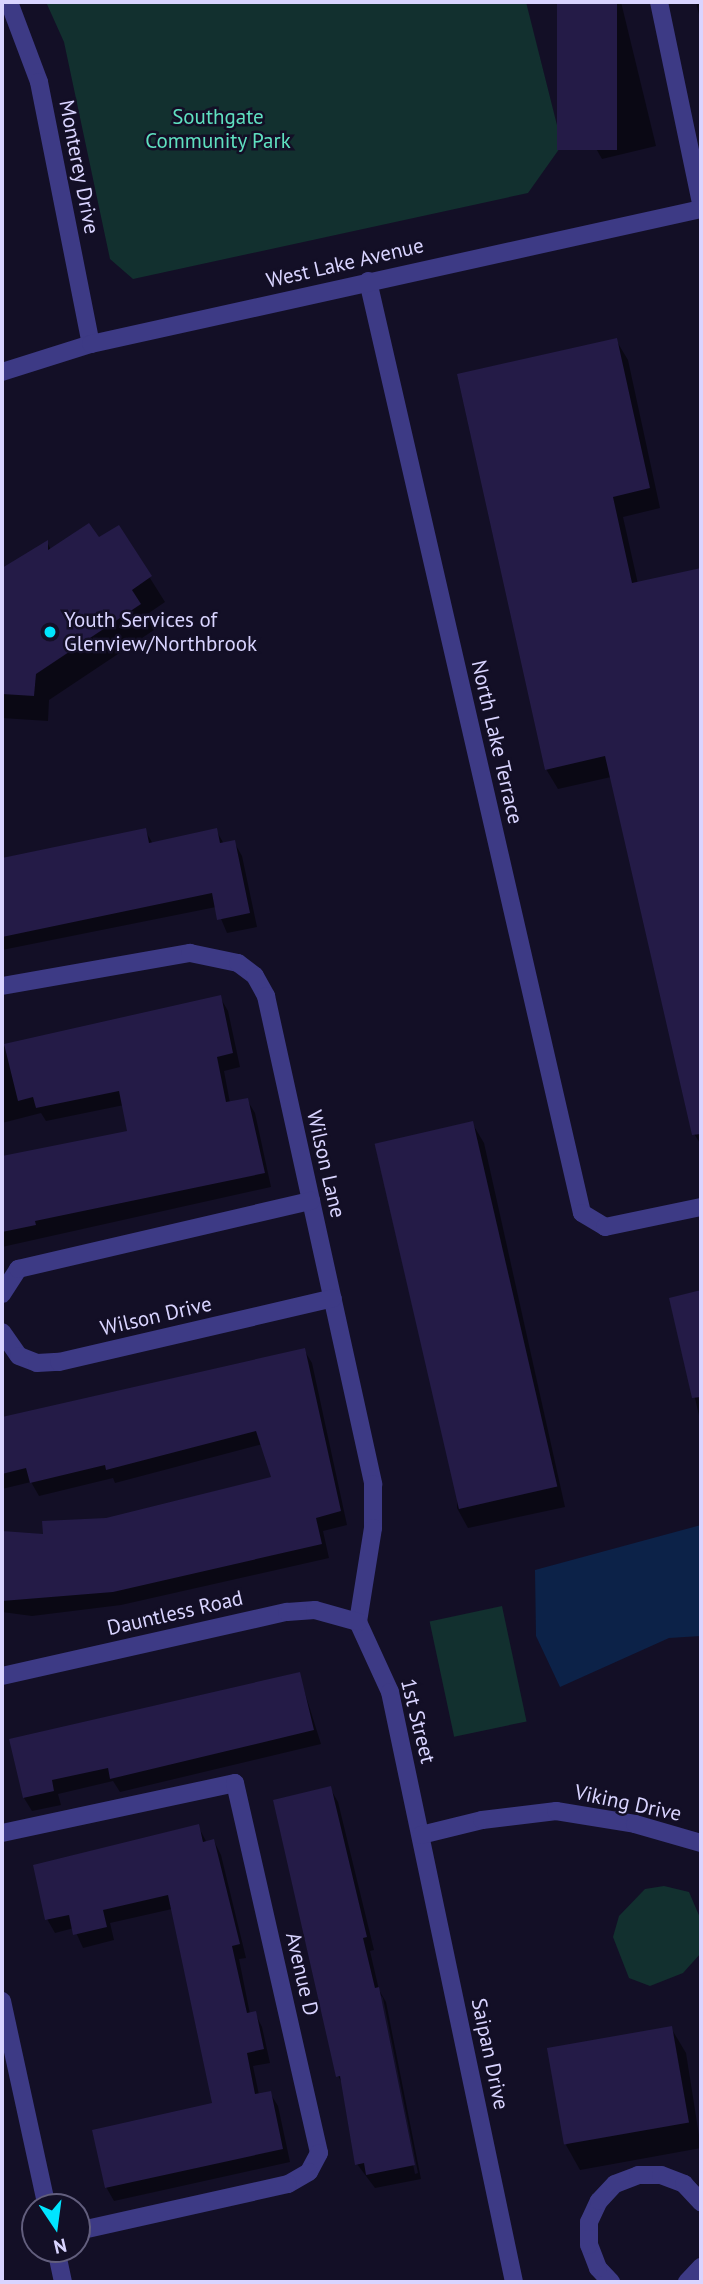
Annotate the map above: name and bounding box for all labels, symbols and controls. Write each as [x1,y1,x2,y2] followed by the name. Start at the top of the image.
[54,97,104,237] street label: Monterey Drive
[145,104,291,154] park label: Southgate Community Park
[264,233,426,293] street label: West Lake Avenue
[64,607,257,657] place label: Youth Services of Glenview/Northbrook
[42,624,58,640] marker: Youth Services of Glenview/Northbrook
[466,657,528,827] street label: North Lake Terrace
[301,1108,351,1220] street label: Wilson Lane
[98,1291,214,1341] street label: Wilson Drive
[105,1585,245,1641] street label: Dauntless Road
[395,1676,441,1766] street label: 1st Street
[572,1779,684,1827] street label: Viking Drive
[280,1930,324,2018] street label: Avenue D
[466,1996,514,2112] street label: Saipan Drive
[21,2193,91,2263] north arrow
[52,2233,69,2260] text: N

